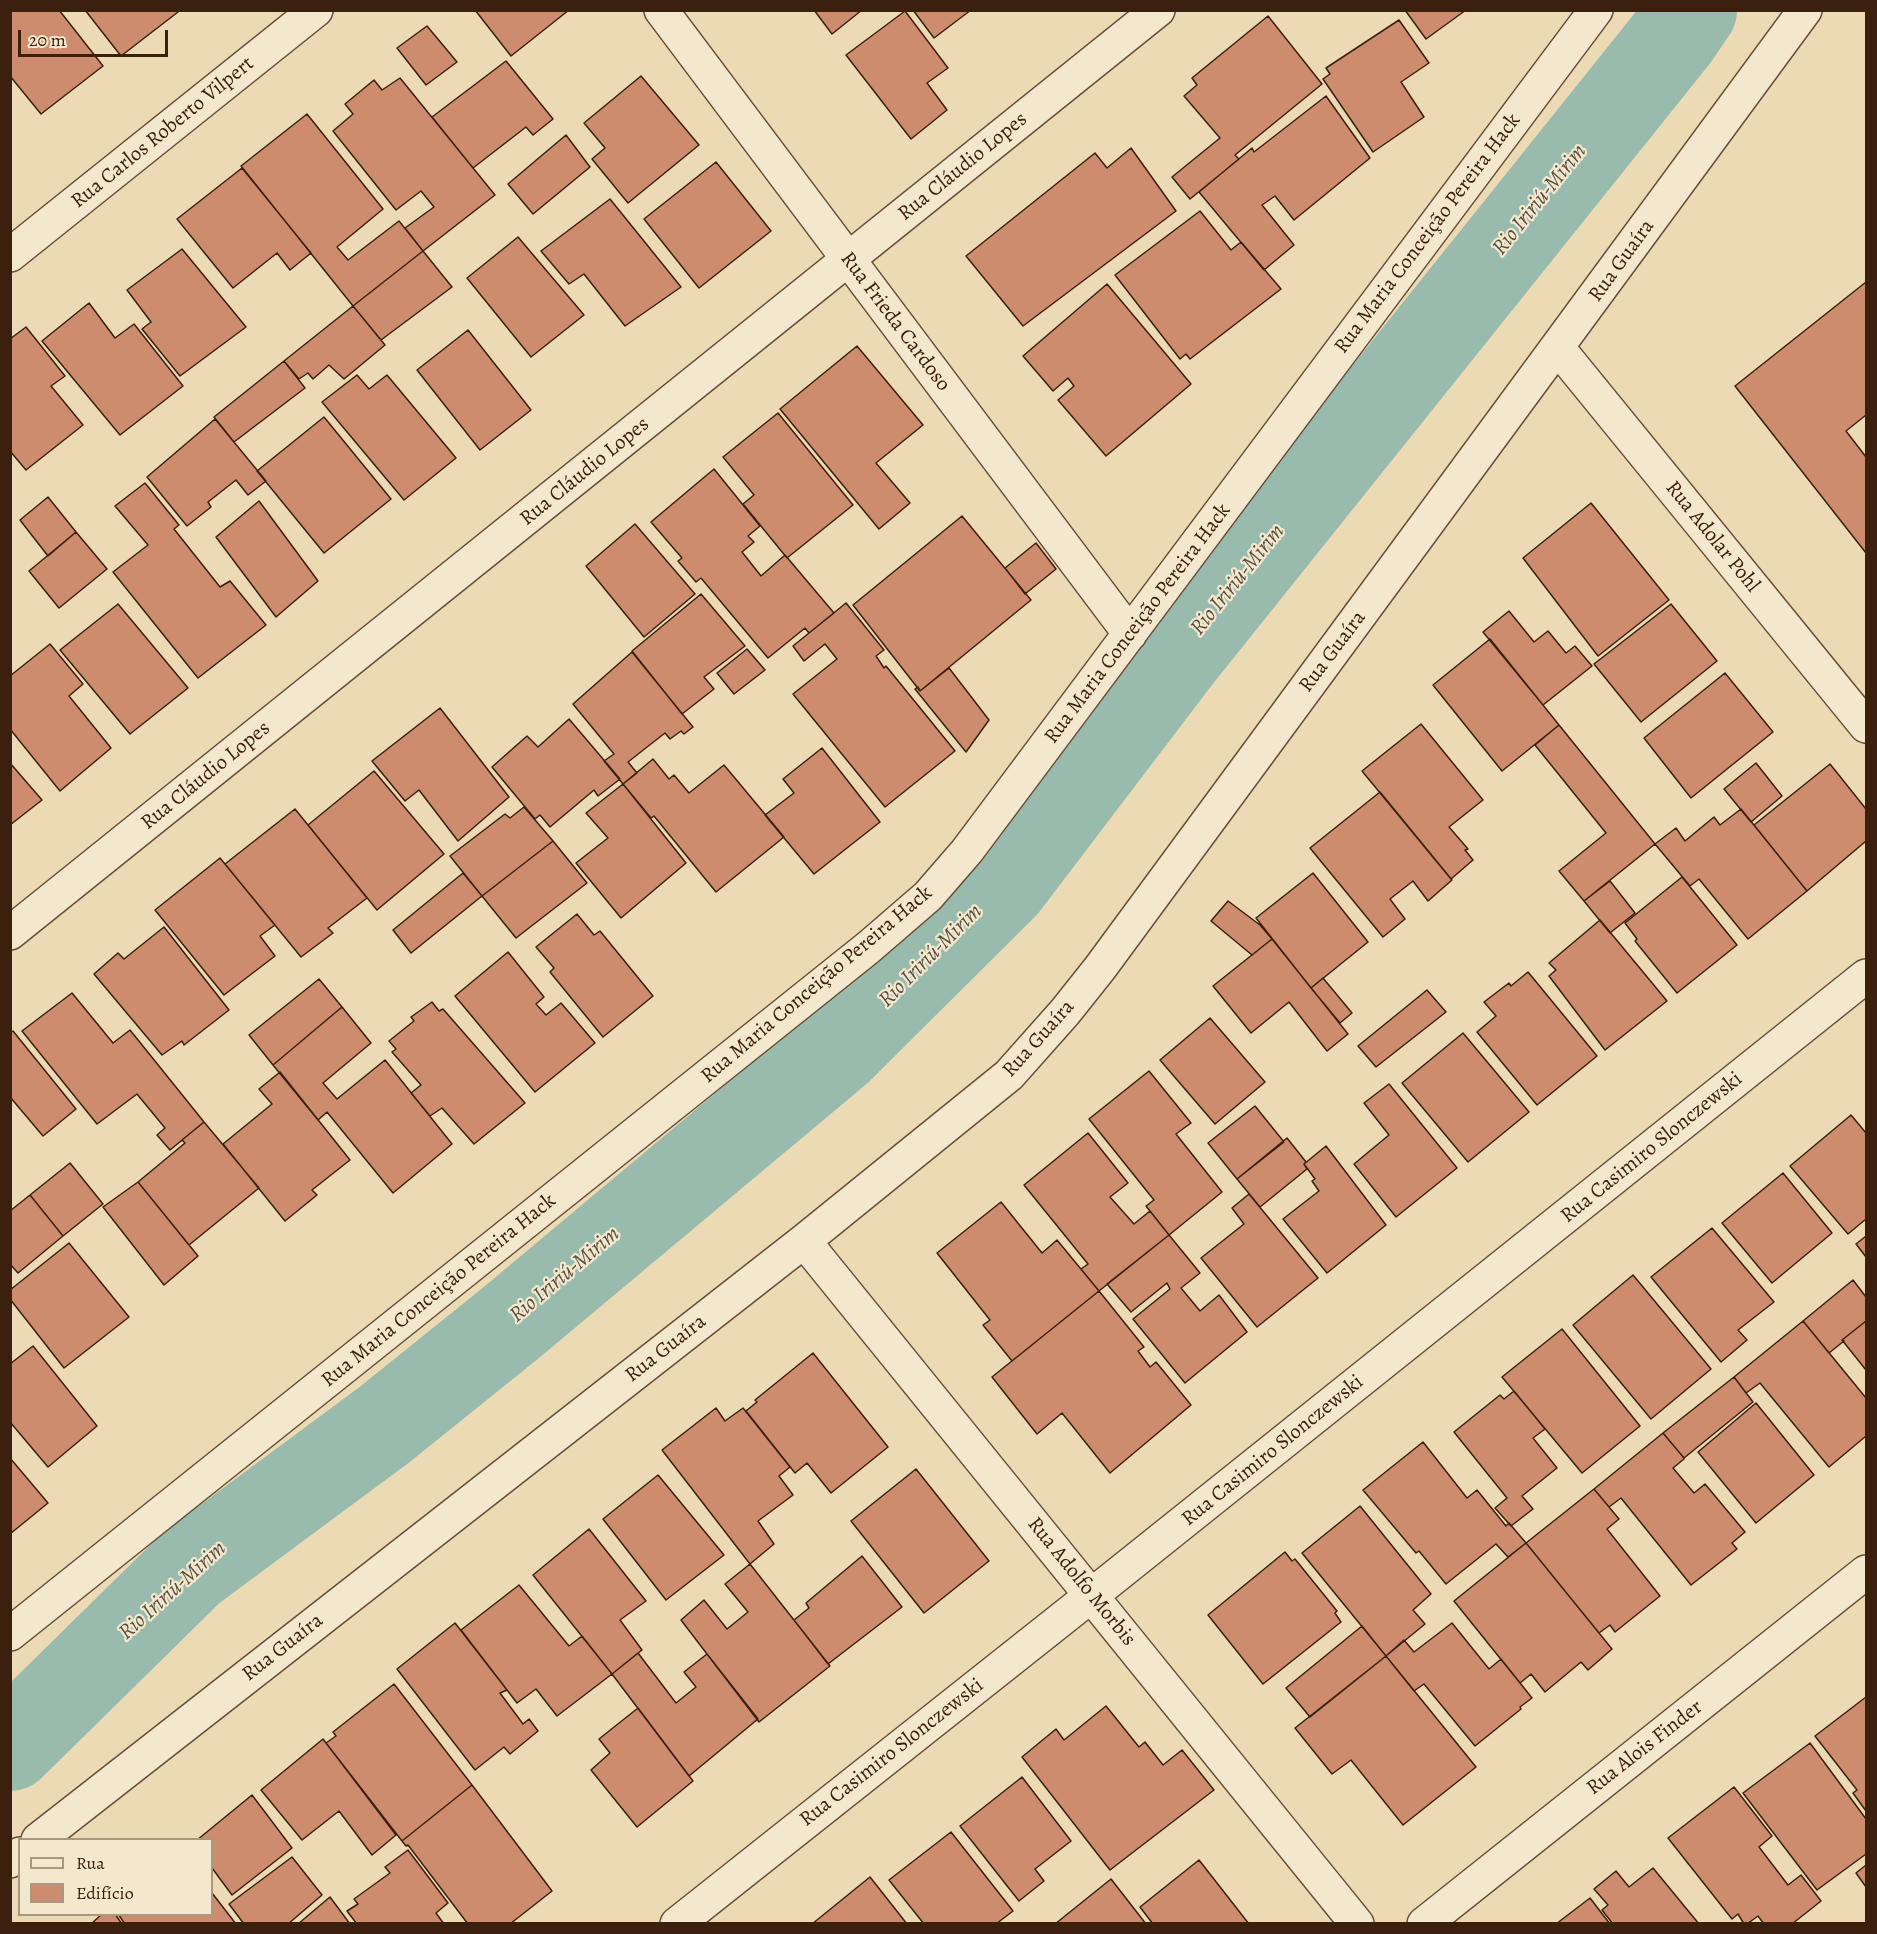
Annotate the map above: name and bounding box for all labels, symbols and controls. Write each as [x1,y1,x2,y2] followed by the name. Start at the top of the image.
[21,18,171,56] scale bar
[29,28,66,52] text: 20 m
[67,52,259,214] street label: Rua Carlos Roberto Vilpert
[893,107,1033,227] street label: Rua Cláudio Lopes
[1329,109,1527,359] street label: Rua Maria Conceição Pereira Hack
[1487,139,1593,261] water label: Rio Iririú-Mirim
[1584,215,1660,307] street label: Rua Guaíra
[834,247,956,397] street label: Rua Frieda Cardoso
[515,412,655,532] street label: Rua Cláudio Lopes
[1660,476,1764,598] street label: Rua Adolar Pohl
[1039,499,1237,749] street label: Rua Maria Conceição Pereira Hack
[1185,519,1291,641] water label: Rio Iririú-Mirim
[1294,606,1372,698] street label: Rua Guaíra
[136,716,276,836] street label: Rua Cláudio Lopes
[696,881,938,1089] street label: Rua Maria Conceição Pereira Hack
[874,899,988,1013] water label: Rio Iririú-Mirim
[998,995,1080,1083] street label: Rua Guaíra
[1556,1067,1748,1229] street label: Rua Casimiro Slonczewski
[317,1189,561,1393] street label: Rua Maria Conceição Pereira Hack
[505,1221,625,1329] water label: Rio Iririú-Mirim
[621,1310,711,1388] street label: Rua Guaíra
[1177,1370,1369,1532] street label: Rua Casimiro Slonczewski
[1021,1513,1141,1651] street label: Rua Adolfo Morbis
[114,1536,232,1646] water label: Rio Iririú-Mirim
[238,1609,328,1687] street label: Rua Guaíra
[795,1673,989,1833] street label: Rua Casimiro Slonczewski
[1582,1695,1708,1801] street label: Rua Alois Finder
[18,1838,213,1916] legend
[76,1851,105,1875] text: Rua
[76,1881,134,1905] text: Edifício

